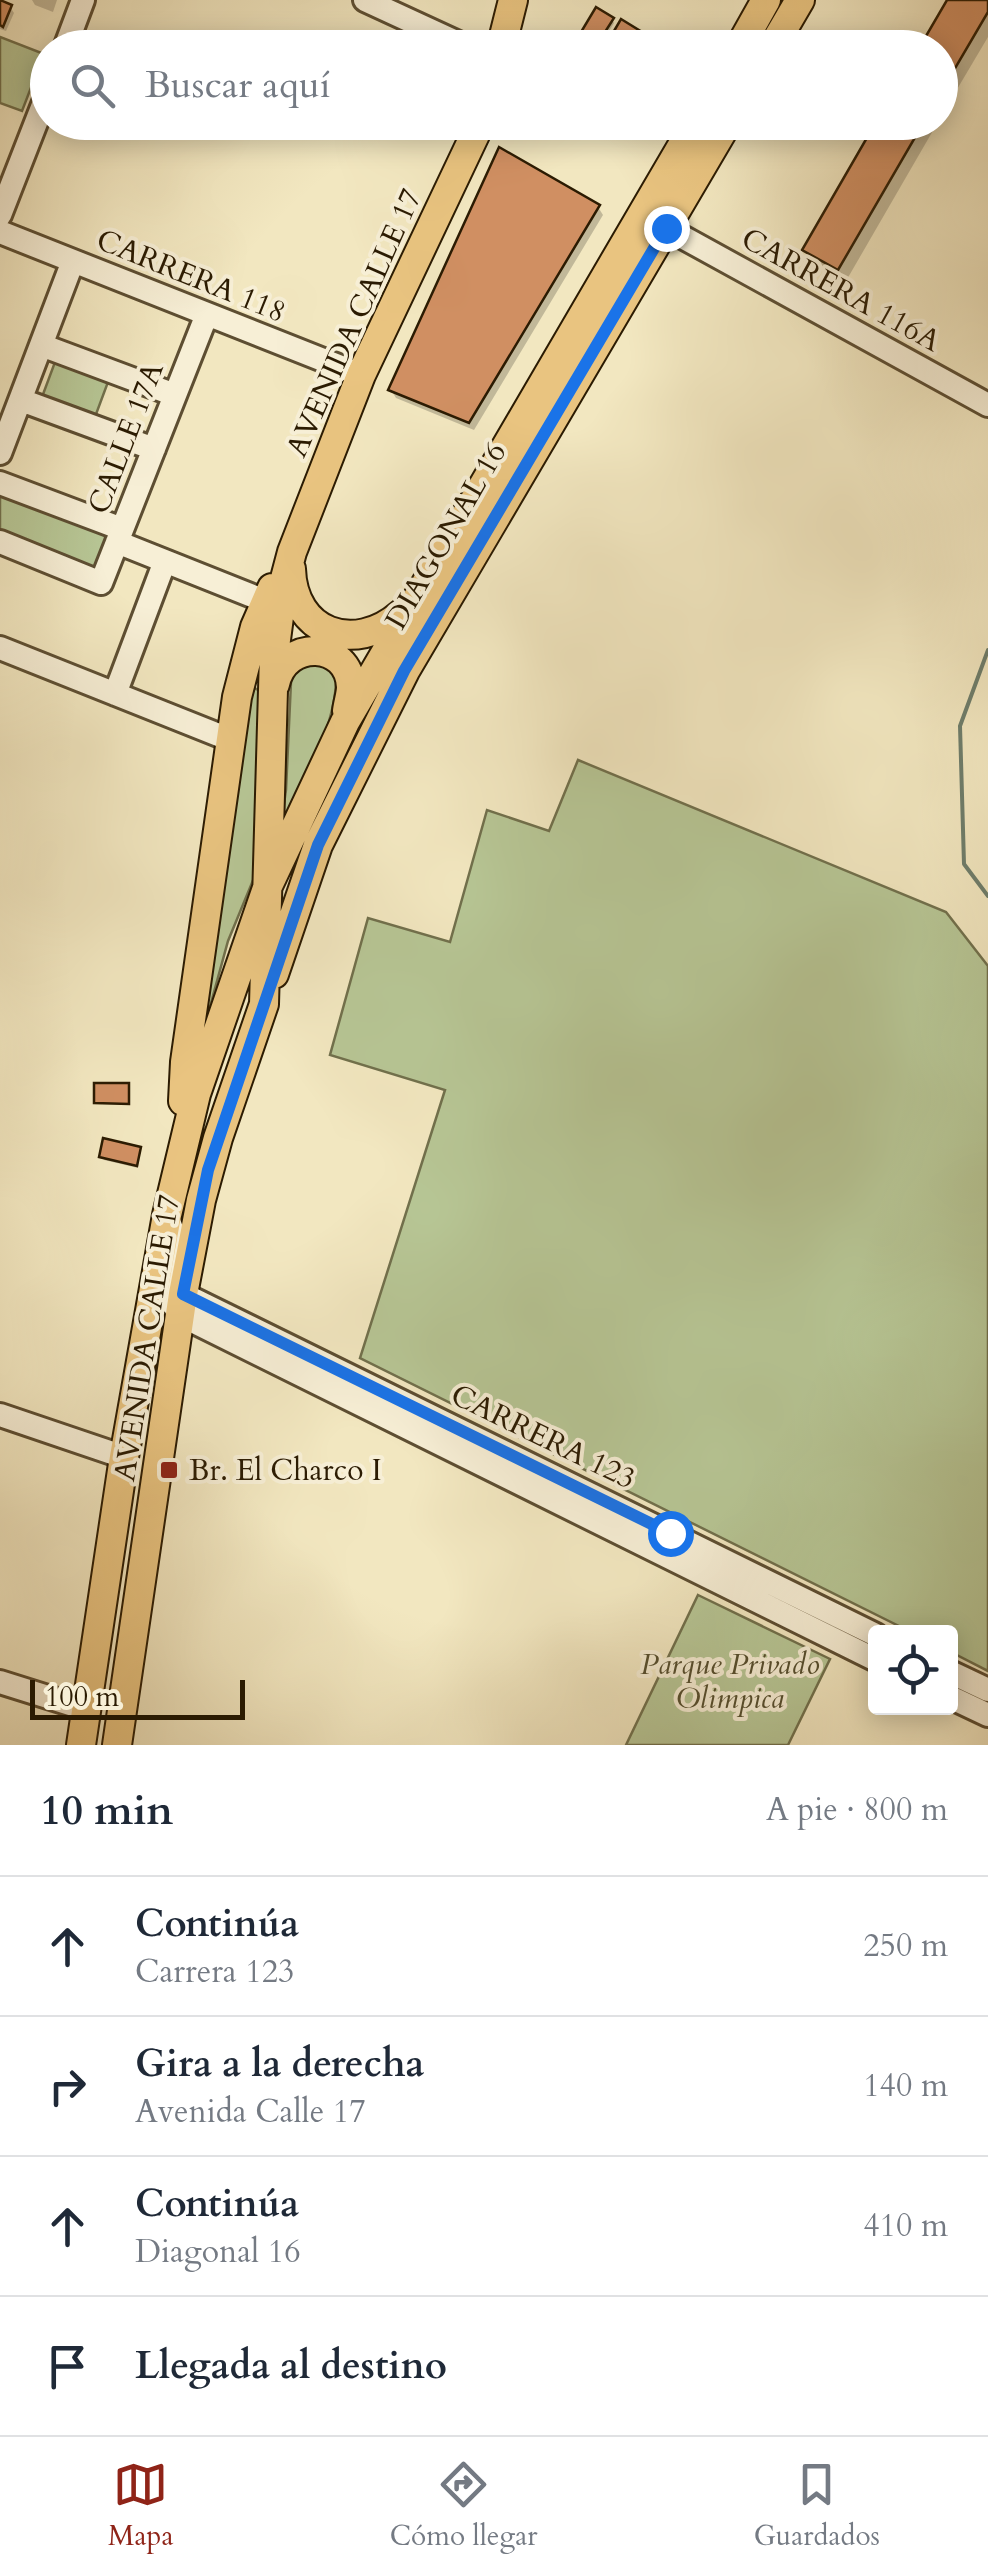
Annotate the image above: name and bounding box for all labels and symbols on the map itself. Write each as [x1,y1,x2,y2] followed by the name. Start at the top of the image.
[276,182,432,464] street label: AVENIDA CALLE 17
[644,206,690,252] route end
[734,218,949,362] street label: CARRERA 116A
[90,219,292,333] street label: CARRERA 118
[78,356,174,520] street label: CALLE 17A
[376,435,516,637] street label: DIAGONAL 16
[104,1192,190,1484] street label: AVENIDA CALLE 17
[444,1375,642,1499] street label: CARRERA 123
[189,1450,382,1491] place label: Br. El Charco I
[158,1459,180,1481] marker: Br. El Charco I
[648,1511,694,1557] route start
[640,1644,820,1719] park label: Parque Privado Olimpica
[30,1675,245,1720] scale bar

